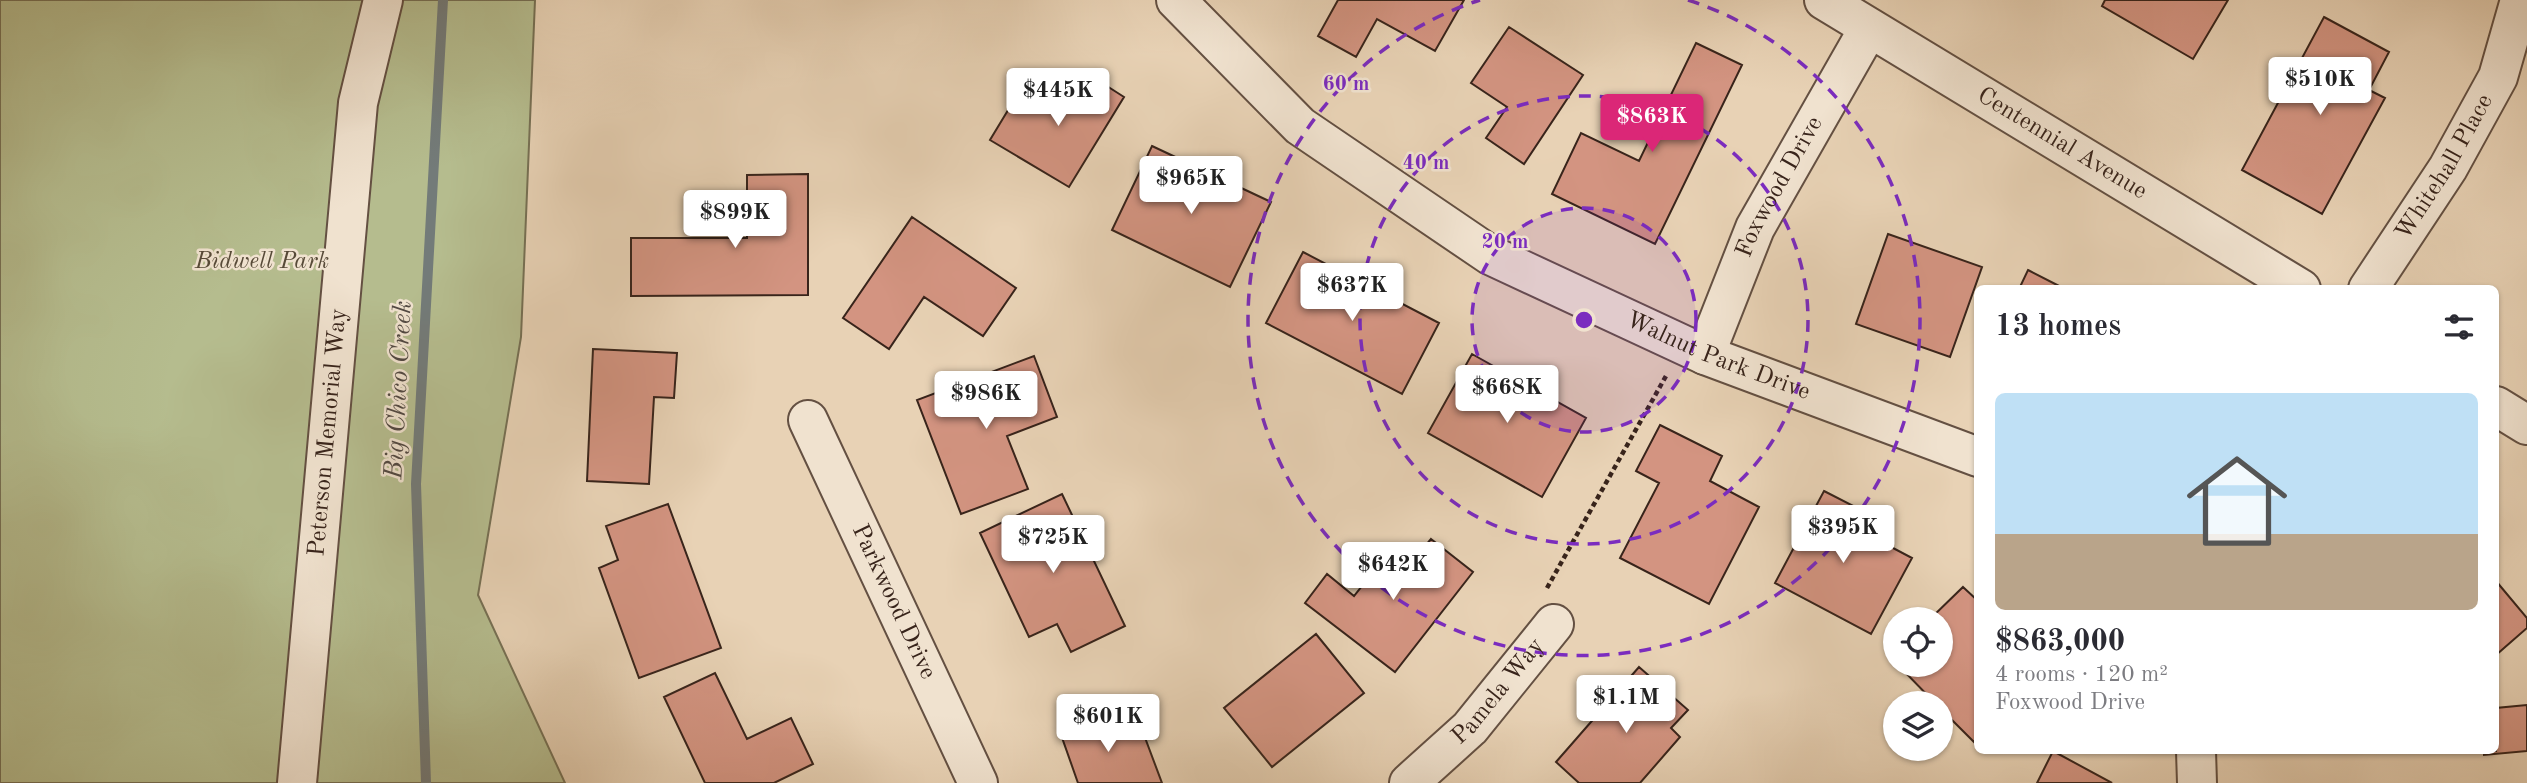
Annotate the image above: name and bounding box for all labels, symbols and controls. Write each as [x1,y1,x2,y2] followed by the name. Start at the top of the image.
[2271,58,2369,117] pin: $510K
[1009,68,1107,128] pin: $445K
[2284,68,2356,91] text: $510K
[1322,74,1370,95] text: 60 m
[1022,79,1094,102] text: $445K
[1973,84,2151,204] street label: Centennial Avenue
[2392,91,2498,245] street label: Whitehall Place
[1603,94,1701,154] pin: $863K
[1616,105,1688,128] text: $863K
[1733,113,1828,261] street label: Foxwood Drive
[1402,153,1450,174] text: 40 m
[1142,156,1240,216] pin: $965K
[1155,167,1227,190] text: $965K
[686,190,784,250] pin: $899K
[699,201,771,224] text: $899K
[1481,232,1529,253] text: 20 m
[194,250,329,274] park label: Bidwell Park
[1303,264,1401,323] pin: $637K
[1316,274,1388,297] text: $637K
[381,300,417,481] water label: Big Chico Creek
[305,307,352,557] street label: Peterson Memorial Way
[1572,308,1596,332] centre of rings
[1622,308,1813,405] street label: Walnut Park Drive
[2440,308,2478,346] icon: filters
[1995,312,2121,342] text: 13 homes
[1458,366,1556,425] pin: $668K
[937,372,1035,431] pin: $986K
[1471,376,1543,399] text: $668K
[950,382,1022,405] text: $986K
[2174,438,2300,564] icon: home
[1794,505,1892,565] pin: $395K
[1004,516,1102,575] pin: $725K
[1807,516,1879,539] text: $395K
[847,521,940,683] street label: Parkwood Drive
[1017,526,1089,549] text: $725K
[1344,542,1442,602] pin: $642K
[1357,553,1429,576] text: $642K
[1883,607,1953,761] map controls
[1883,607,1953,677] button: locate
[1995,627,2125,657] text: $863,000
[1448,634,1549,750] street label: Pamela Way
[1995,663,2168,686] text: 4 rooms · 120 m²
[1577,676,1675,735] pin: $1.1M
[1593,686,1659,709] text: $1.1M
[1883,691,1953,761] button: layers
[1995,691,2145,714] text: Foxwood Drive
[1059,694,1157,754] pin: $601K
[1072,705,1144,728] text: $601K

